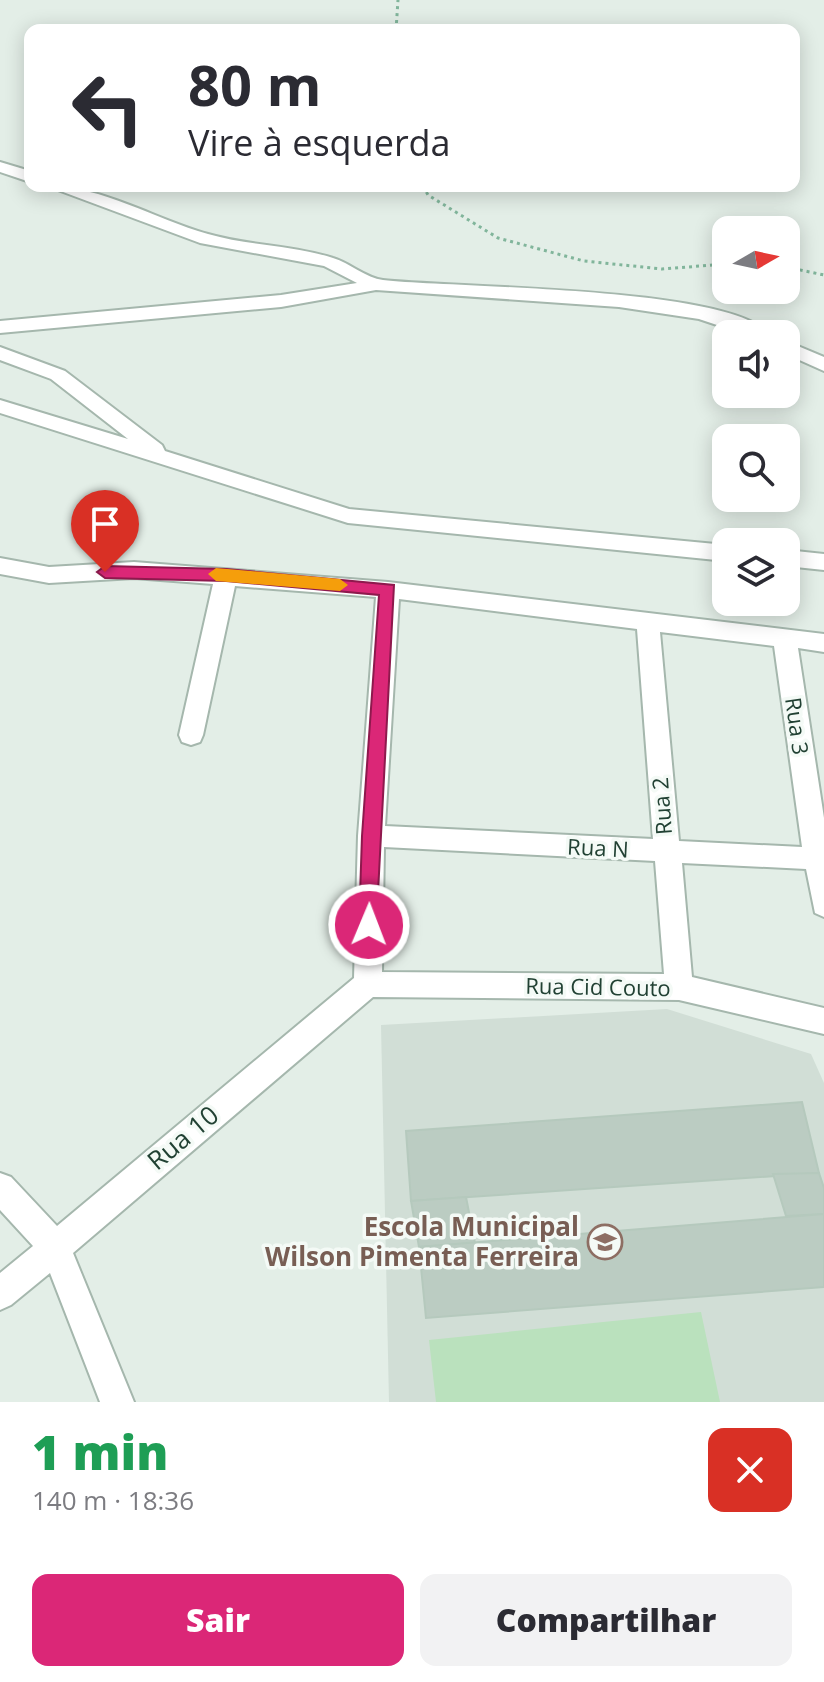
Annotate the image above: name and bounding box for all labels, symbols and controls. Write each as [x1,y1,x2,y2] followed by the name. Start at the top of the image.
[188,46,322,122] text: 80 m
[56,56,160,160] icon: left
[188,118,451,167] text: Vire à esquerda
[712,216,800,304] north arrow
[712,216,800,616] map controls
[712,320,800,408] button: sound
[712,424,800,512] button: search
[71,490,139,572] pin
[83,502,127,546] icon: arrive
[712,528,800,616] button: layers
[779,695,817,756] street label: Rua 3
[644,776,678,836] street label: Rua 2
[567,830,630,864] street label: Rua N
[327,883,411,967] position arrow
[525,970,671,1002] street label: Rua Cid Couto
[139,1097,226,1178] street label: Rua 10
[265,1208,579,1274] place label: Escola Municipal Wilson Pimenta Ferreira
[586,1223,624,1261] school or university icon: Escola Municipal Wilson Pimenta Ferreira
[32,1419,168,1484] text: 1 min
[708,1428,792,1512] button: close
[32,1482,194,1518] text: 140 m · 18:36
[32,1574,404,1666] button: Sair
[420,1574,792,1666] button: Compartilhar

